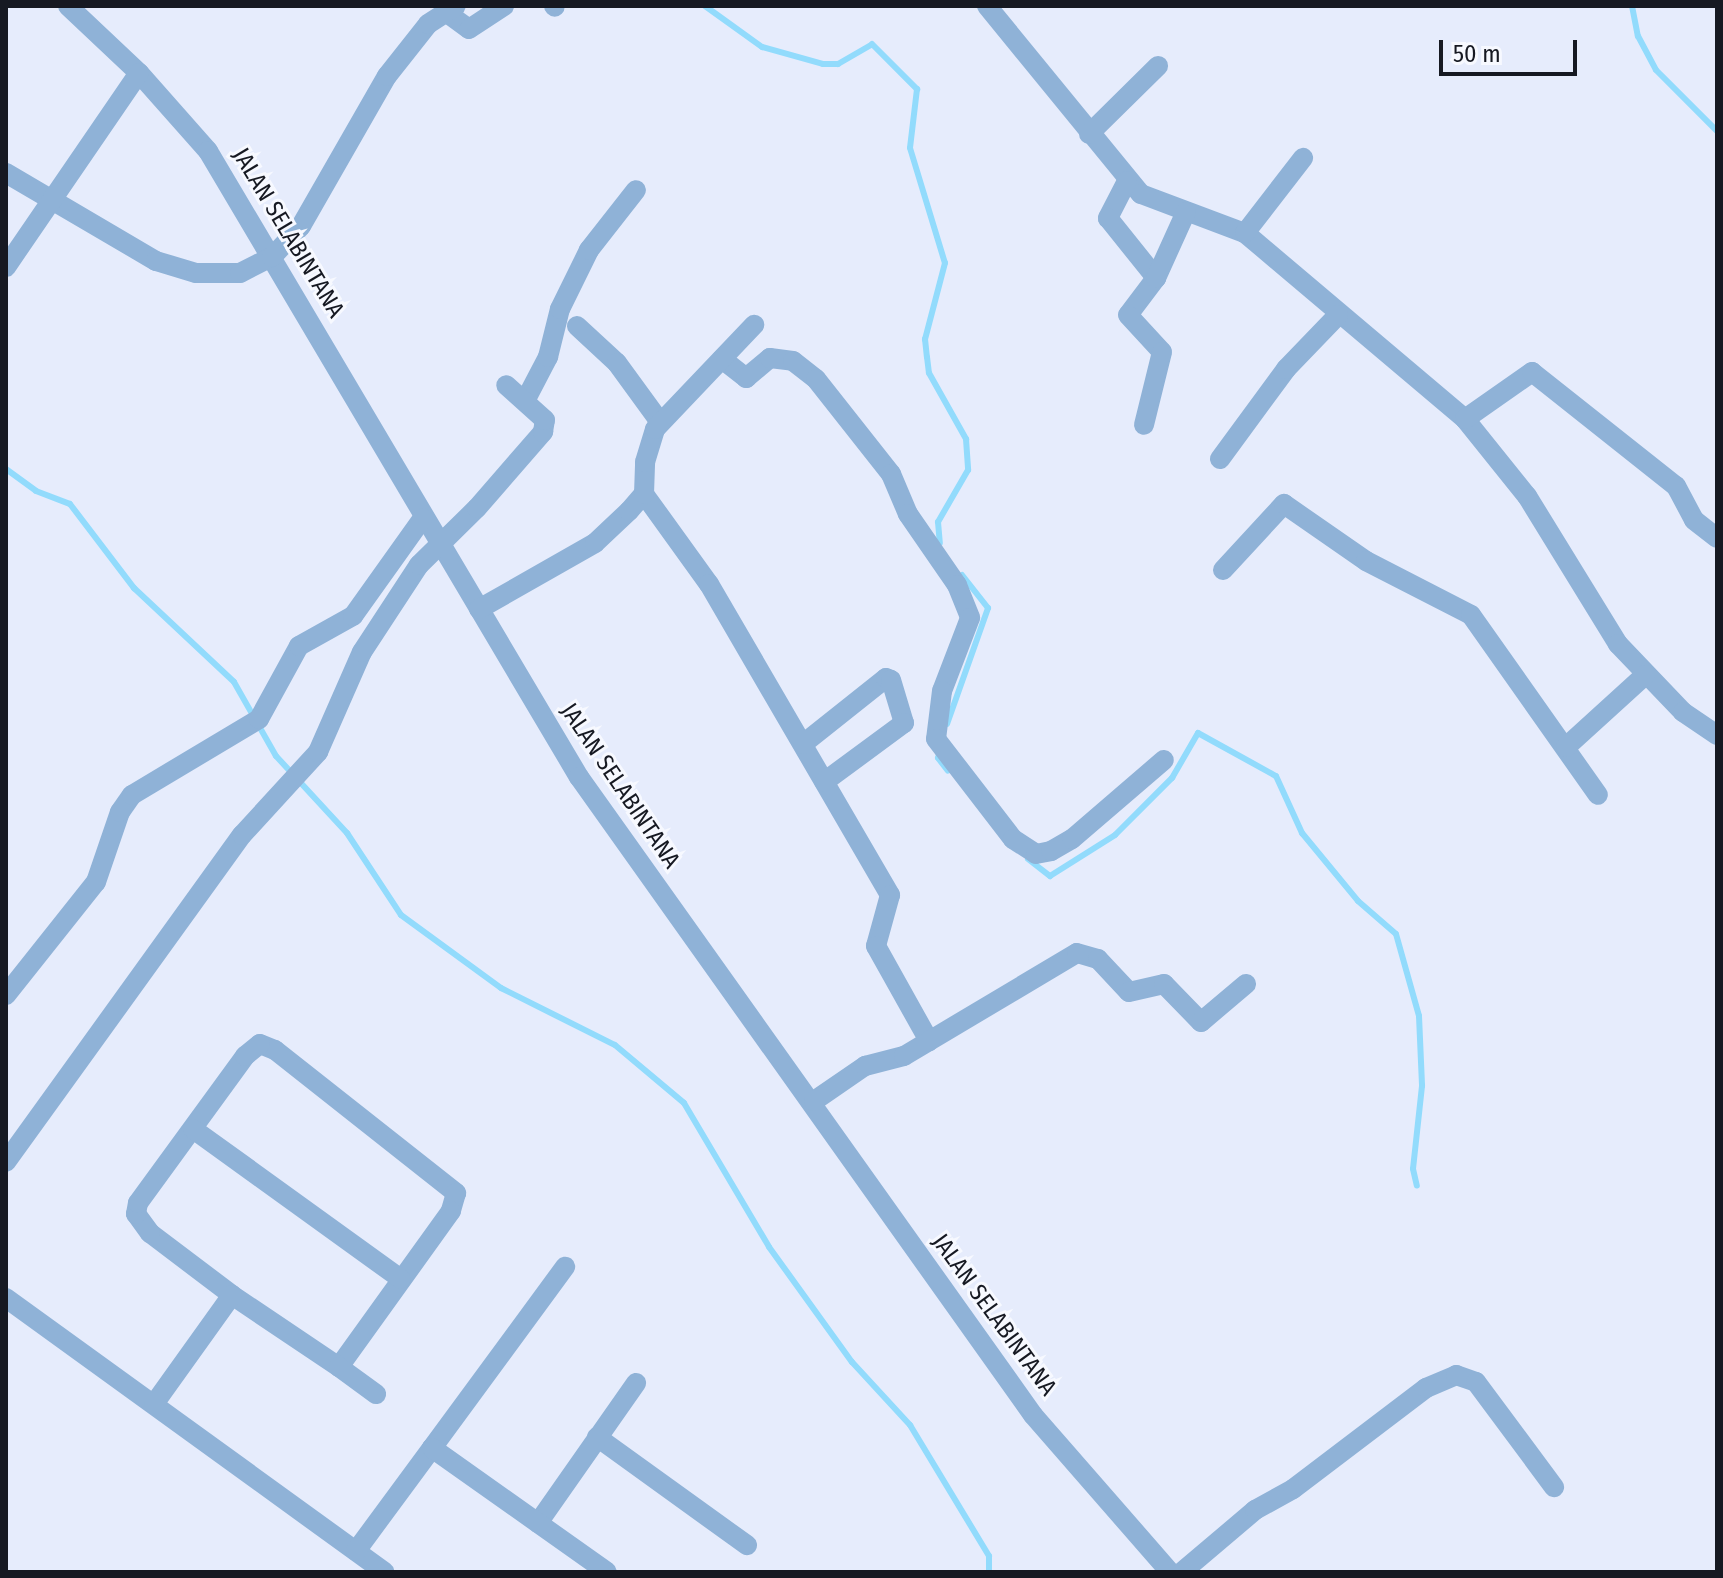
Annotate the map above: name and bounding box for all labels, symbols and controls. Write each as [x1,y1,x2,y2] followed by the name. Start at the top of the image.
[1443,24,1581,74] scale bar
[1453,40,1501,68] text: 50 m
[226,143,350,323] street label: JALAN SELABINTANA
[554,698,686,874] street label: JALAN SELABINTANA
[926,1229,1062,1401] street label: JALAN SELABINTANA

